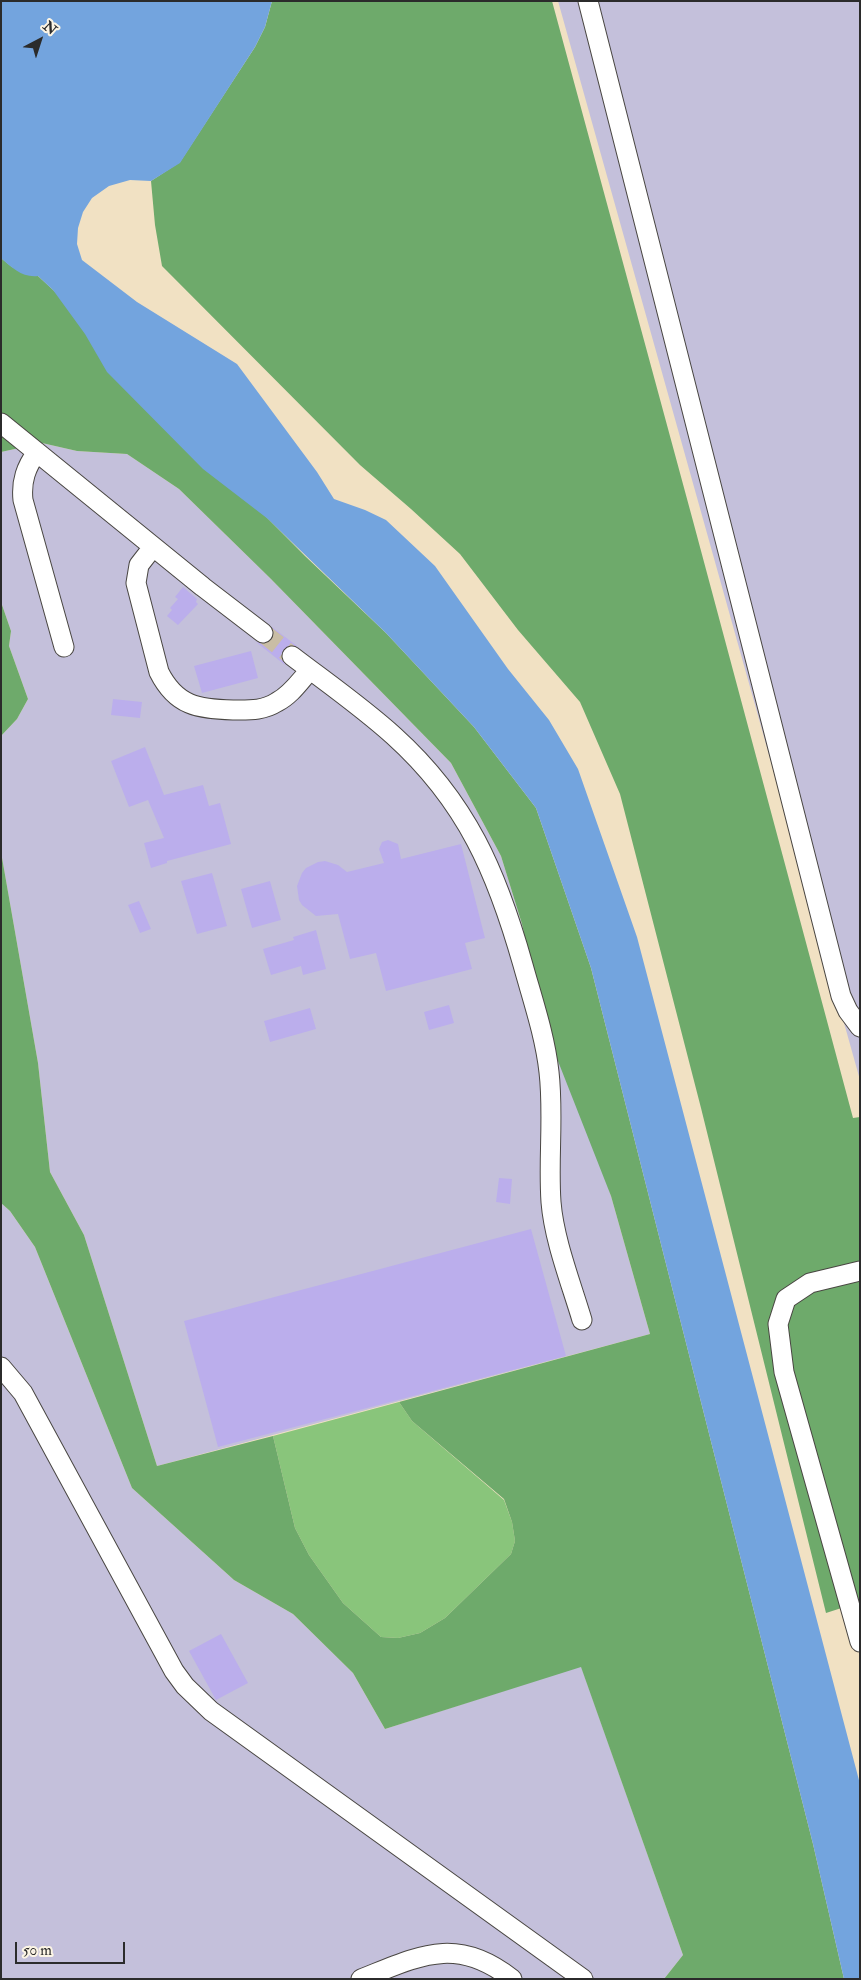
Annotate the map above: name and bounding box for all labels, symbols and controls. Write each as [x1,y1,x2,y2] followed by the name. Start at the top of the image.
[15,15,65,65] north arrow
[40,18,60,39] text: N
[18,1932,128,1964] scale bar
[23,1941,52,1960] text: 50 m

